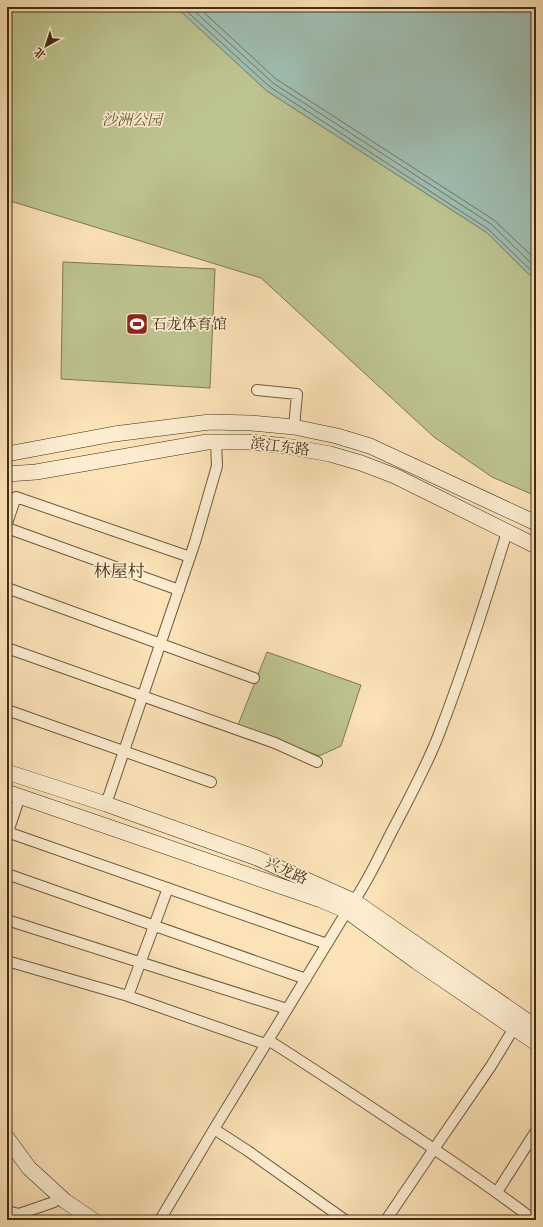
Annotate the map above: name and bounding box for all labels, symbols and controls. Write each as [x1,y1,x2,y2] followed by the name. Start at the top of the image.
[26,26,66,66] north arrow
[32,44,49,62] text: 北
[102,111,164,130] park label: 沙洲公园
[124,311,150,337] sports icon: 石龙体育馆
[152,315,227,334] place label: 石龙体育馆
[249,434,311,460] street label: 滨江东路
[94,561,145,583] district label: 林屋村
[262,853,310,889] street label: 兴龙路

